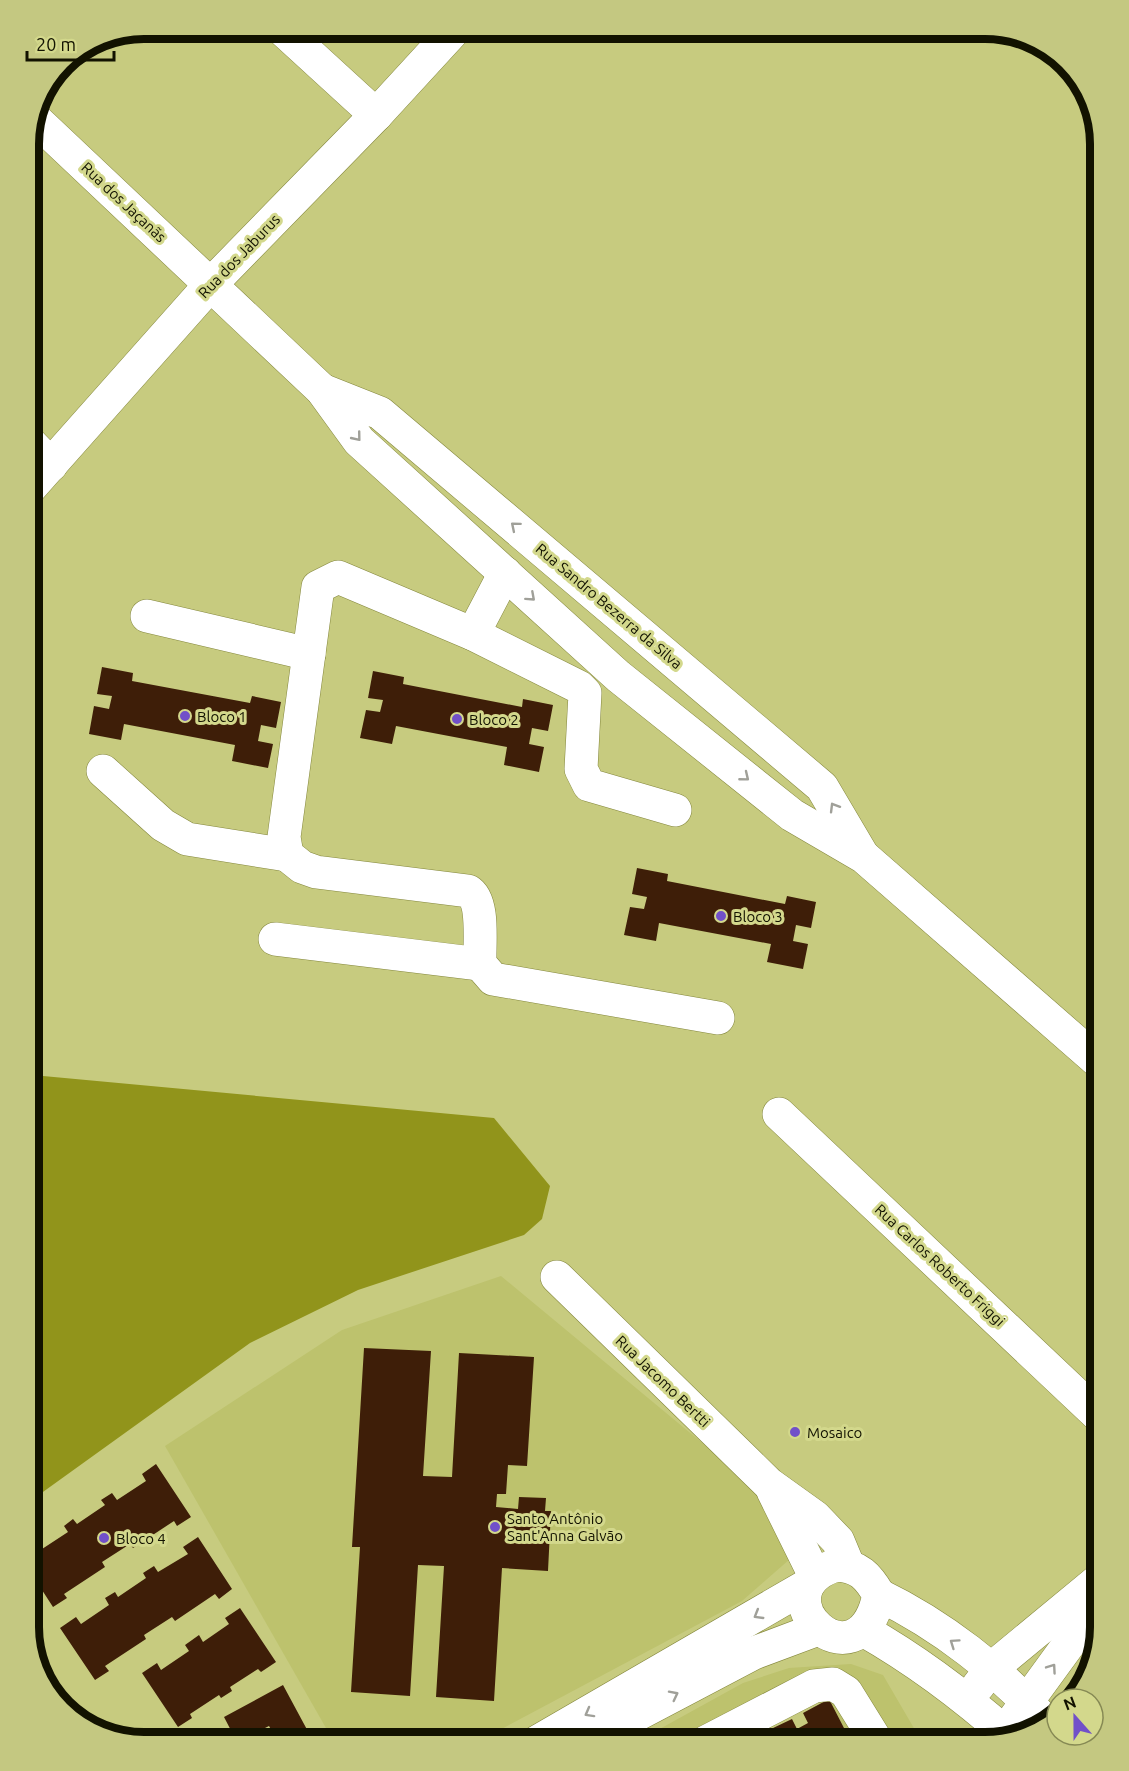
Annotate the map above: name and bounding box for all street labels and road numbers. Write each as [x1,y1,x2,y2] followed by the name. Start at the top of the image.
[78,159,170,245] street label: Rua dos Jaçanãs
[195,211,283,301] street label: Rua dos Jaburus
[532,540,686,672] street label: Rua Sandro Bezerra da Silva
[872,1200,1008,1330] street label: Rua Carlos Roberto Friggi
[613,1332,713,1430] street label: Rua Jacomo Bertti

